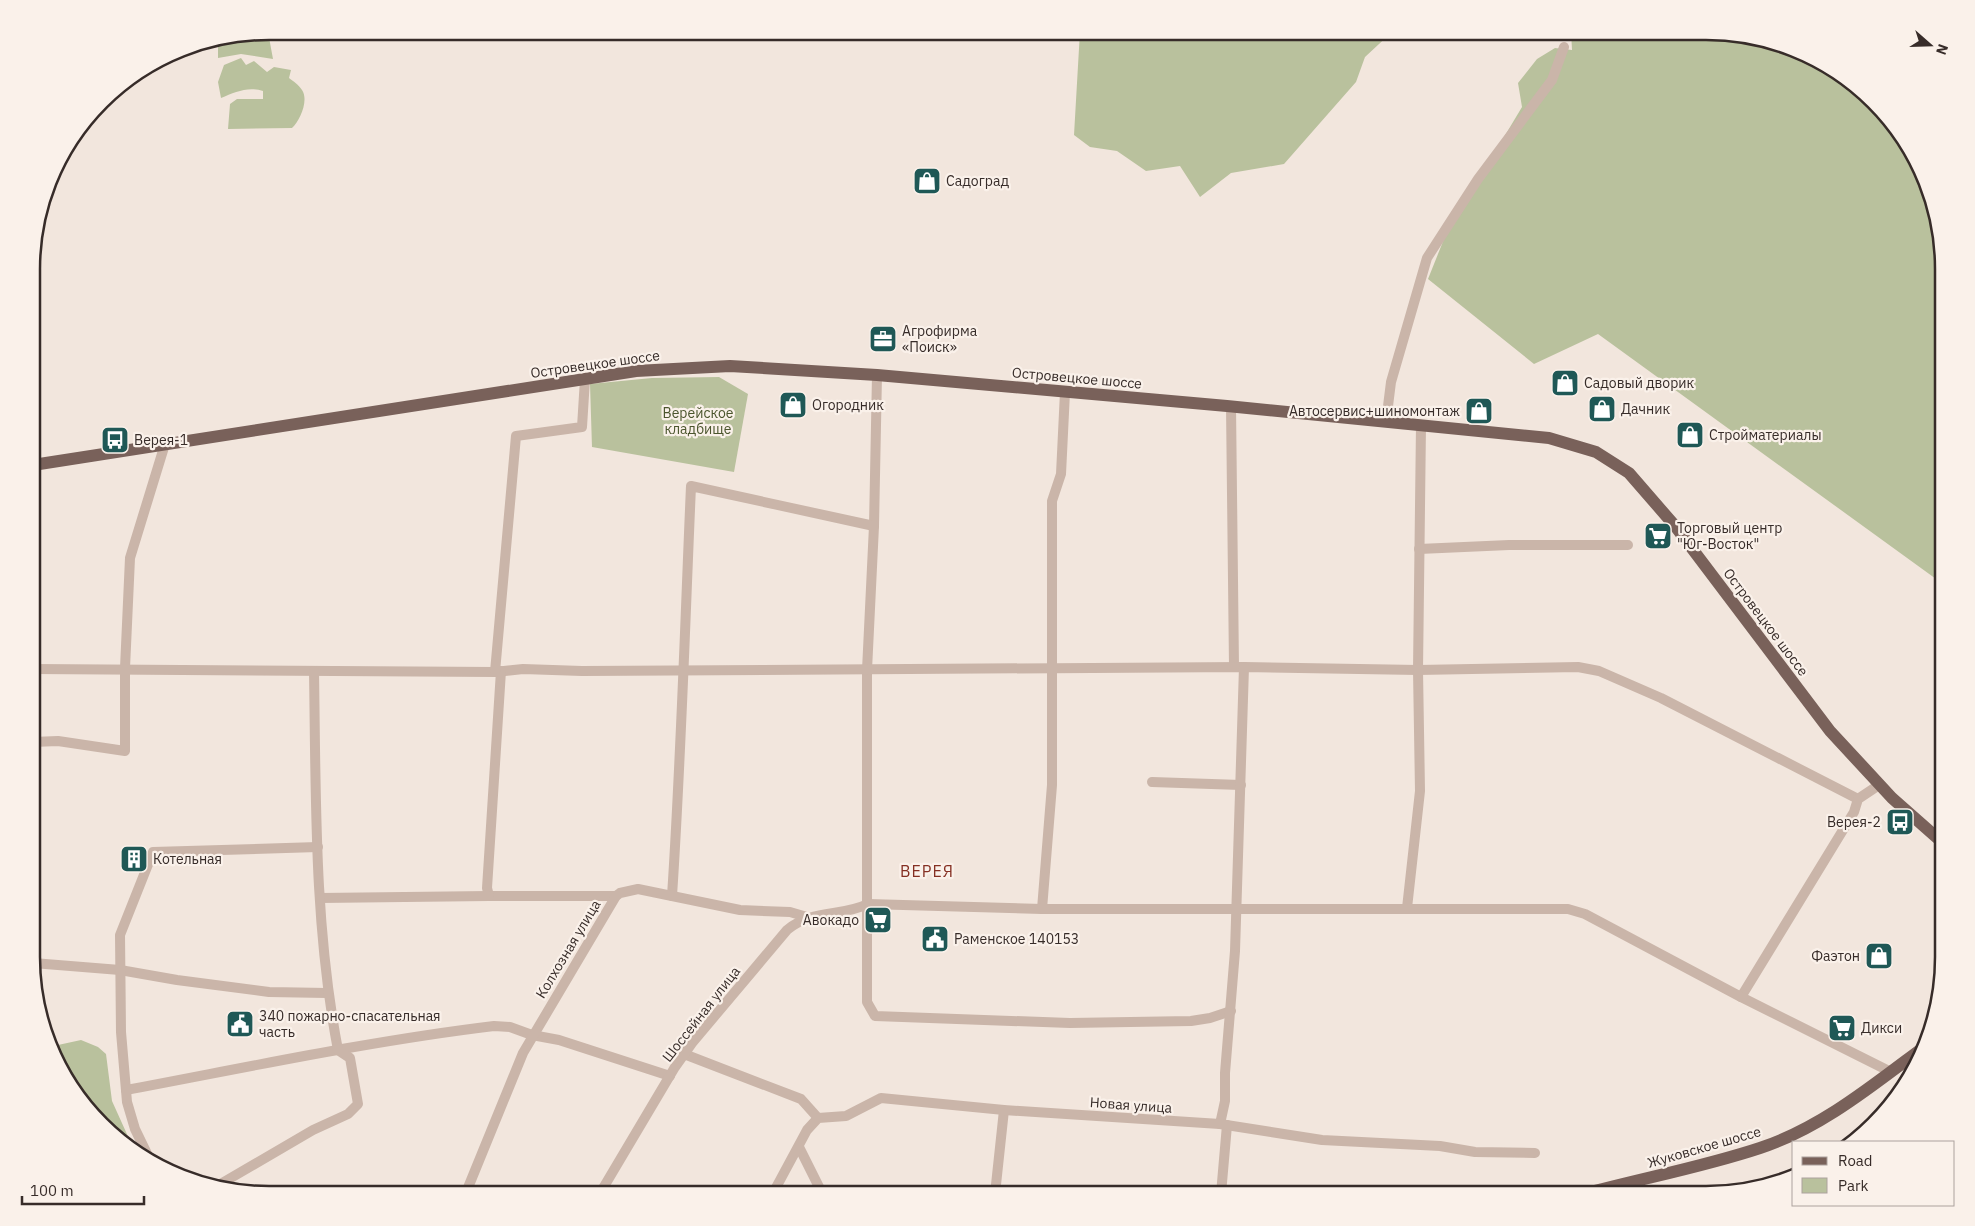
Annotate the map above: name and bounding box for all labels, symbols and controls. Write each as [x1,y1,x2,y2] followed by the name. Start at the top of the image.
[1905,20,1955,70] north arrow
[1932,42,1952,57] text: N
[912,166,942,196] shop icon: Садоград
[946,172,1009,190] place label: Садоград
[902,322,978,356] place label: Агрофирма «Поиск»
[868,324,898,354] office icon: Агрофирма «Поиск»
[529,346,661,382] street label: Островецкое шоссе
[1011,363,1143,393] street label: Островецкое шоссе
[1550,368,1580,398] shop icon: Садовый дворик
[1584,374,1695,392] place label: Садовый дворик
[778,390,808,420] shop icon: Огородник
[1587,394,1617,424] shop icon: Дачник
[812,396,884,414] place label: Огородник
[1464,396,1494,426] shop icon: Автосервис+шиномонтаж
[1621,400,1670,418] place label: Дачник
[1289,402,1460,420] place label: Автосервис+шиномонтаж
[663,404,734,438] park label: Верейское кладбище
[1675,420,1705,450] shop icon: Стройматериалы
[100,425,130,455] bus stop icon: Верея-1
[1709,426,1822,444] place label: Стройматериалы
[134,431,188,449] place label: Верея-1
[1677,519,1782,553] place label: Торговый центр "Юг-Восток"
[1643,521,1673,551] supermarket icon: Торговый центр "Юг-Восток"
[1720,565,1813,680] street label: Островецкое шоссе
[1885,807,1915,837] bus stop icon: Верея-2
[1827,813,1881,831] place label: Верея-2
[119,844,149,874] building icon: Котельная
[153,850,222,868] place label: Котельная
[900,861,954,881] district label: ВЕРЕЯ
[532,896,605,1001] street label: Колхозная улица
[863,905,893,935] supermarket icon: Авокадо
[803,911,859,929] place label: Авокадо
[920,924,950,954] public building icon: Раменское 140153
[954,930,1079,948] place label: Раменское 140153
[1864,941,1894,971] shop icon: Фаэтон
[1811,947,1860,965] place label: Фаэтон
[658,962,744,1065] street label: Шоссейная улица
[259,1007,441,1041] place label: 340 пожарно-спасательная часть
[225,1009,255,1039] public building icon: 340 пожарно-спасательная часть
[1827,1013,1857,1043] supermarket icon: Дикси
[1861,1019,1902,1037] place label: Дикси
[1089,1093,1173,1117] street label: Новая улица
[1645,1122,1763,1172] street label: Жуковское шоссе
[1792,1141,1955,1206] legend
[1838,1151,1873,1170] text: Road
[22,1174,145,1206] scale bar
[1838,1176,1868,1195] text: Park
[30,1181,74,1200] text: 100 m

